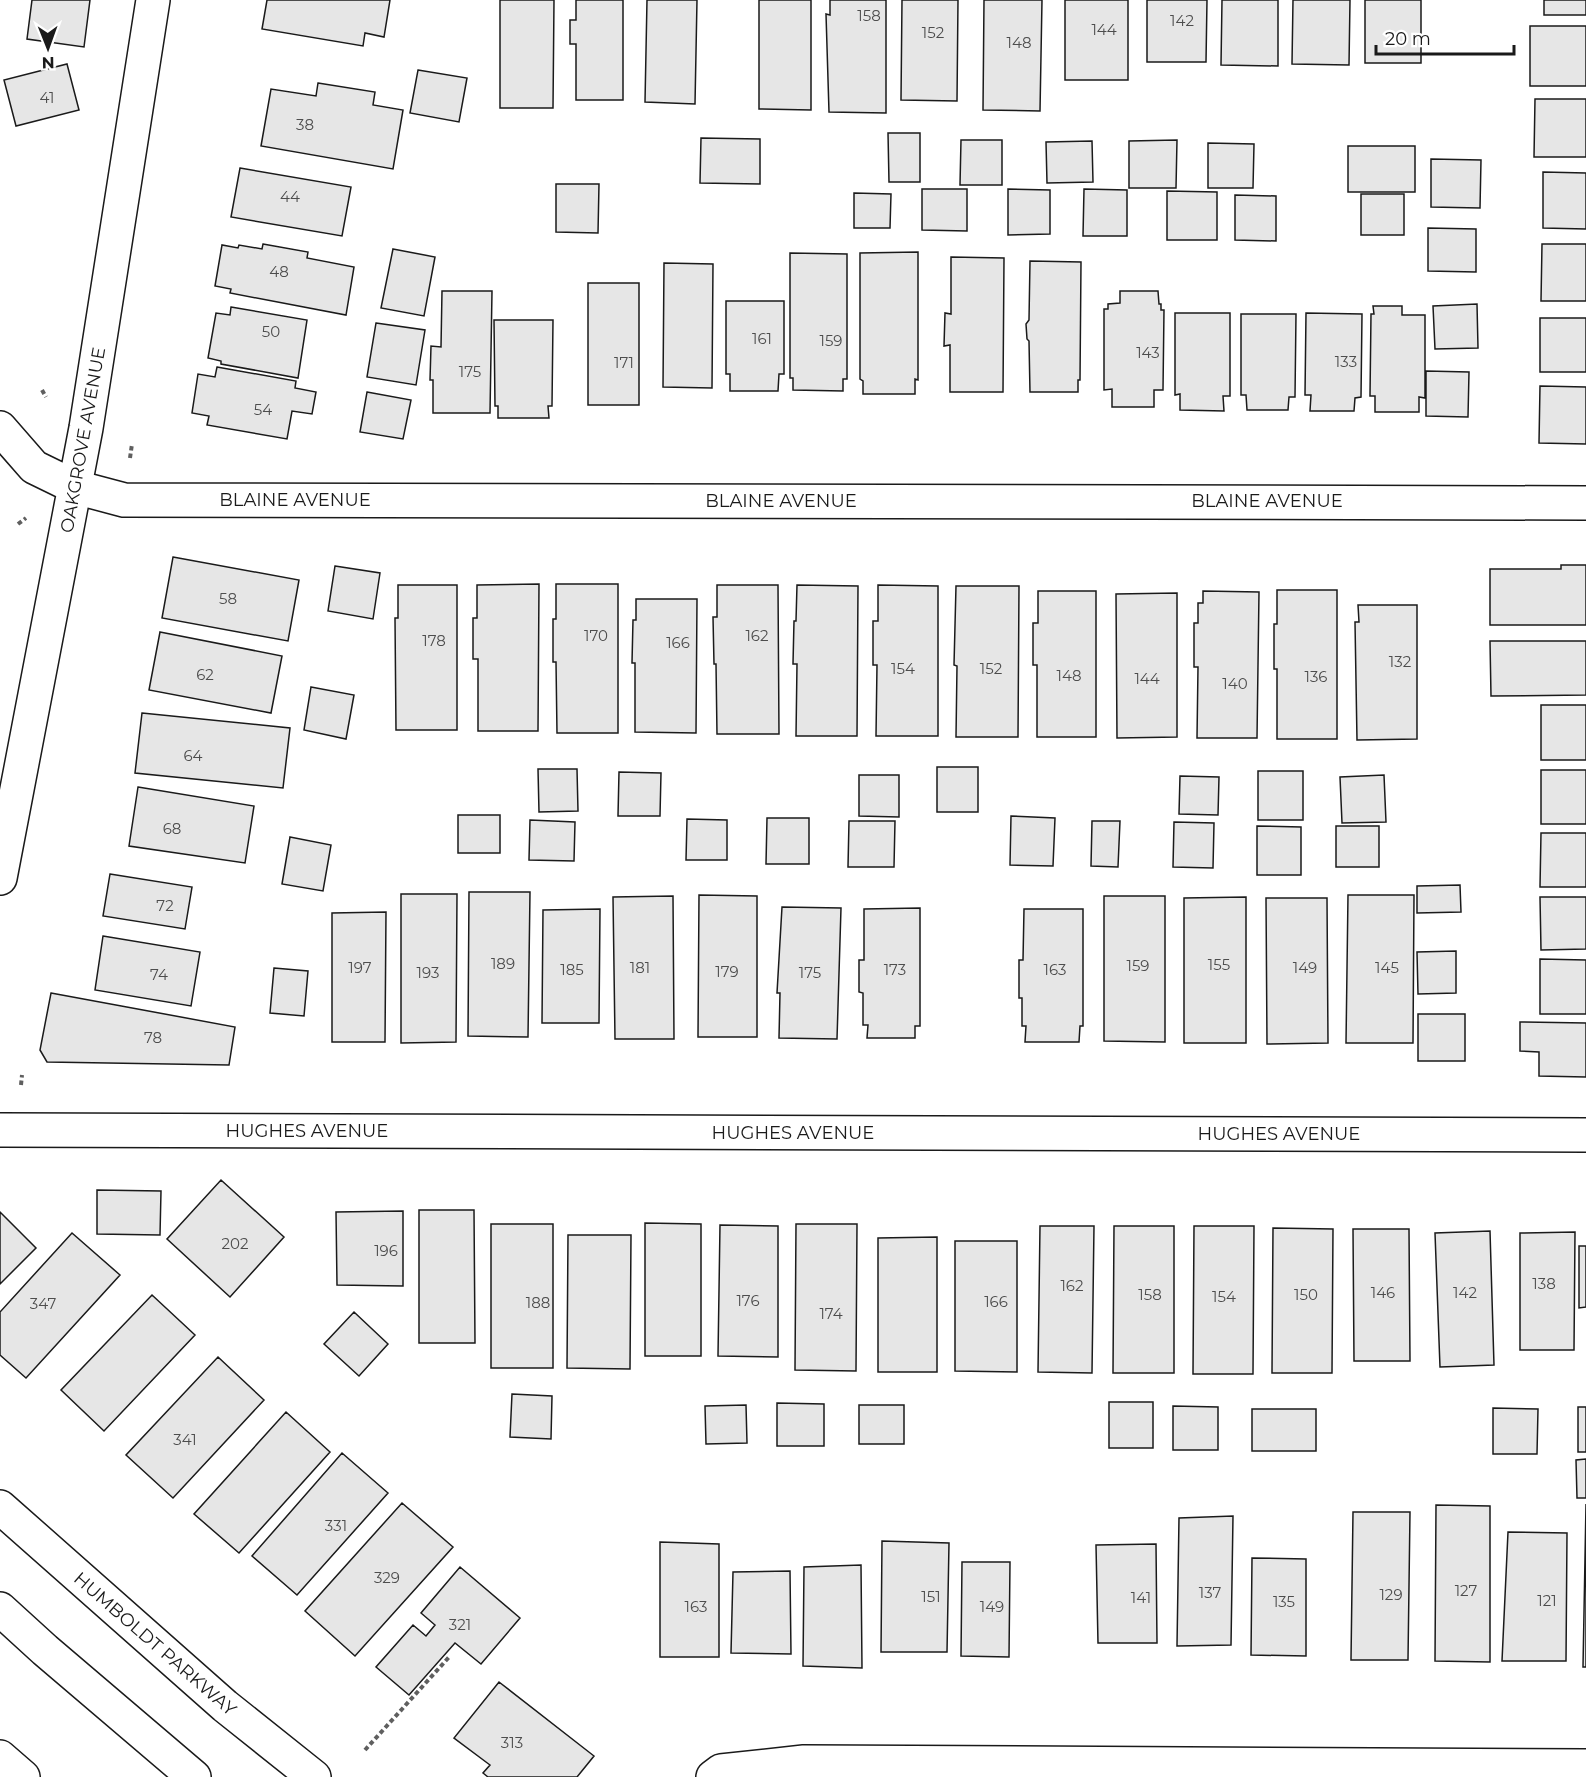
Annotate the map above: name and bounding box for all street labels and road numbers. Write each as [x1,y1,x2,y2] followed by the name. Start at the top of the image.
[56,345,110,535] street label: OAKGROVE AVENUE
[219,489,371,511] street label: BLAINE AVENUE
[705,490,857,512] street label: BLAINE AVENUE
[1191,490,1343,512] street label: BLAINE AVENUE
[226,1120,388,1142] street label: HUGHES AVENUE
[712,1122,874,1144] street label: HUGHES AVENUE
[1198,1123,1360,1145] street label: HUGHES AVENUE
[69,1567,241,1721] street label: HUMBOLDT PARKWAY

